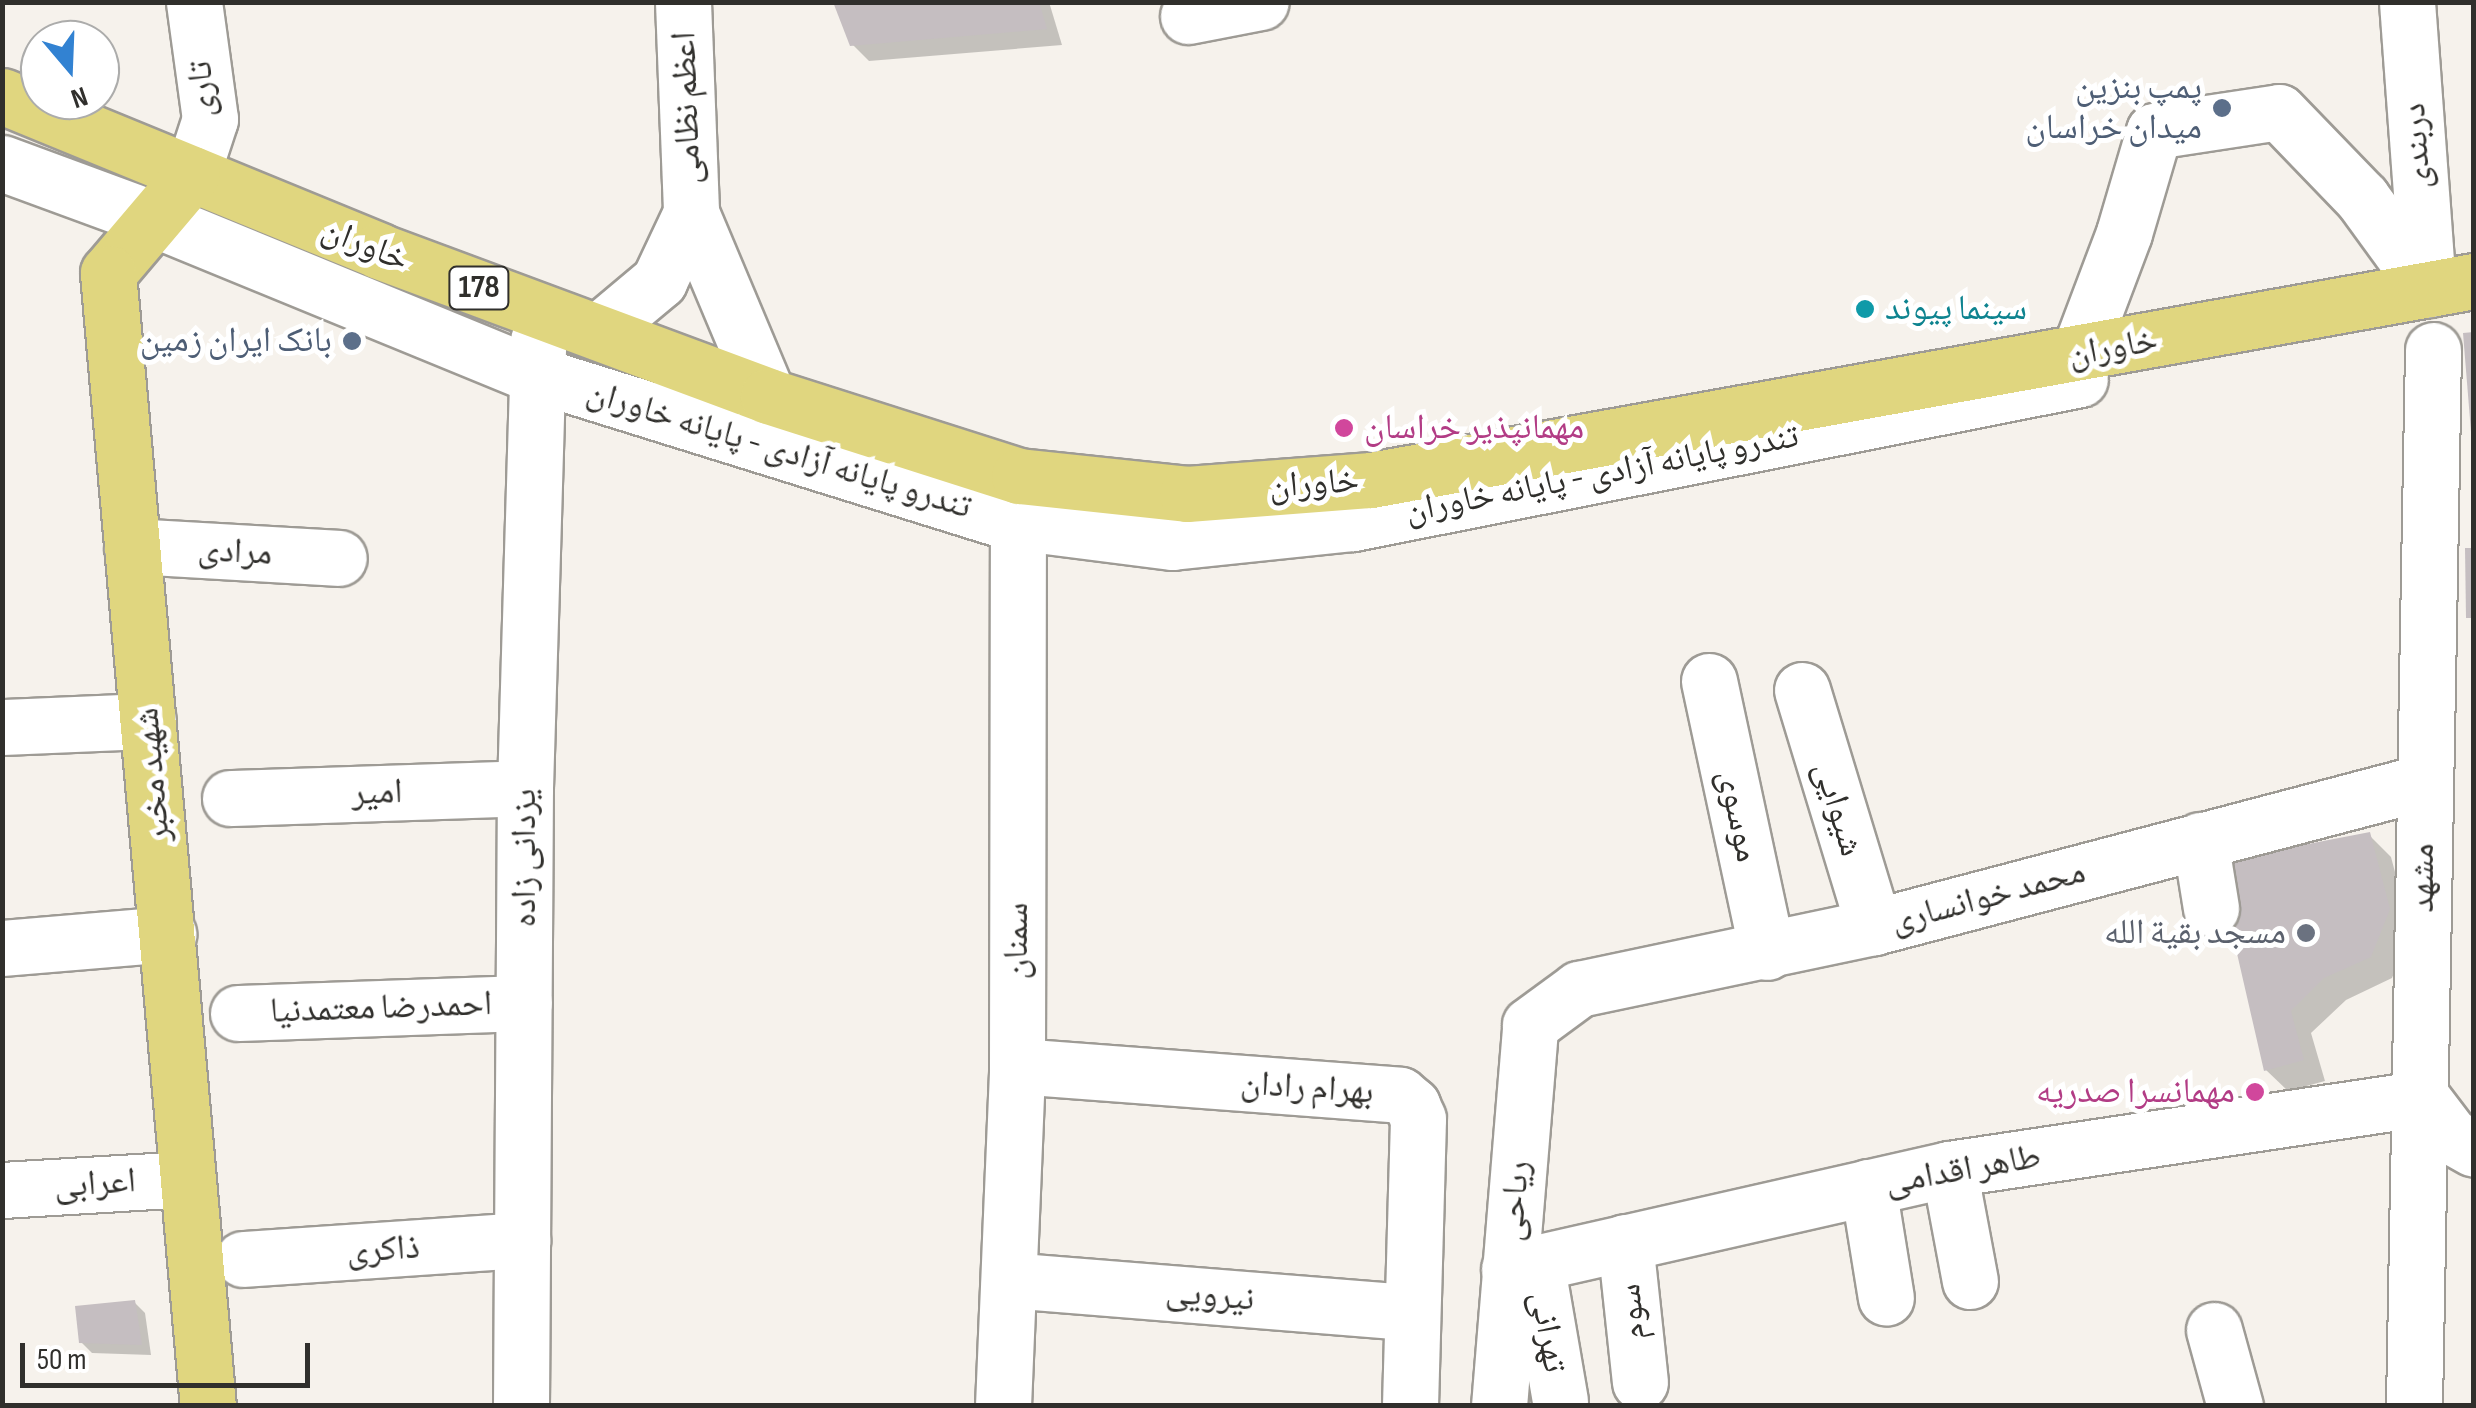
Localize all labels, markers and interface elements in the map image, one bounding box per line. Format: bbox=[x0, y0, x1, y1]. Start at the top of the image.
north arrow bbox=[20, 20, 120, 120]
street label: اعظم نظامی bbox=[663, 31, 711, 185]
street label: تاری bbox=[180, 60, 224, 118]
place label: پمپ بنزین میدان خراسان bbox=[2025, 67, 2202, 149]
text: N bbox=[67, 79, 92, 115]
marker: پمپ بنزین میدان خراسان bbox=[2211, 97, 2233, 119]
street label: دربندی bbox=[2393, 102, 2441, 190]
street label: خاوران bbox=[315, 209, 415, 281]
road number: 178 bbox=[446, 261, 512, 315]
place label: سینما پیوند bbox=[1885, 288, 2027, 330]
marker: سینما پیوند bbox=[1854, 298, 1876, 320]
place label: بانک ایران زمین bbox=[140, 320, 332, 362]
street label: خاوران bbox=[2065, 320, 2161, 376]
marker: بانک ایران زمین bbox=[341, 330, 363, 352]
street label: تندرو پایانه آزادی - پایانه خاوران bbox=[582, 371, 976, 529]
place label: مهمانپذیر خراسان bbox=[1364, 407, 1584, 449]
street label: تندرو پایانه آزادی - پایانه خاوران bbox=[1402, 415, 1802, 533]
marker: مهمانپذیر خراسان bbox=[1333, 417, 1355, 439]
street label: خاوران bbox=[1268, 460, 1360, 508]
street label: مرادی bbox=[197, 529, 273, 575]
street label: شهید مخبر bbox=[126, 706, 180, 844]
street label: شیوایی bbox=[1804, 757, 1872, 861]
street label: موسوی bbox=[1708, 766, 1768, 866]
street label: امیر bbox=[351, 771, 403, 815]
street label: یزدانی زاده bbox=[504, 789, 546, 927]
street label: مشهد bbox=[2402, 843, 2444, 913]
street label: محمد خوانساری bbox=[1886, 851, 2090, 943]
street label: سمنان bbox=[996, 902, 1038, 980]
place label: مسجد بقیة الله bbox=[2104, 912, 2286, 954]
marker: مسجد بقیة الله bbox=[2295, 922, 2317, 944]
street label: احمدرضا معتمدنیا bbox=[269, 983, 493, 1033]
street label: بهرام رادان bbox=[1239, 1062, 1375, 1114]
place label: مهمانسرا صدریه bbox=[2036, 1071, 2235, 1113]
marker: مهمانسرا صدریه bbox=[2244, 1081, 2266, 1103]
street label: طاهر اقدامی bbox=[1882, 1136, 2044, 1204]
street label: ریاحی bbox=[1491, 1159, 1539, 1243]
street label: اعرابی bbox=[53, 1160, 137, 1208]
street label: ذاکری bbox=[345, 1227, 421, 1273]
street label: نیرویی bbox=[1164, 1271, 1256, 1321]
street label: سوم bbox=[1608, 1282, 1656, 1342]
street label: تهرانی bbox=[1520, 1288, 1576, 1376]
scale bar bbox=[25, 1323, 315, 1385]
text: 50 m bbox=[37, 1342, 86, 1378]

